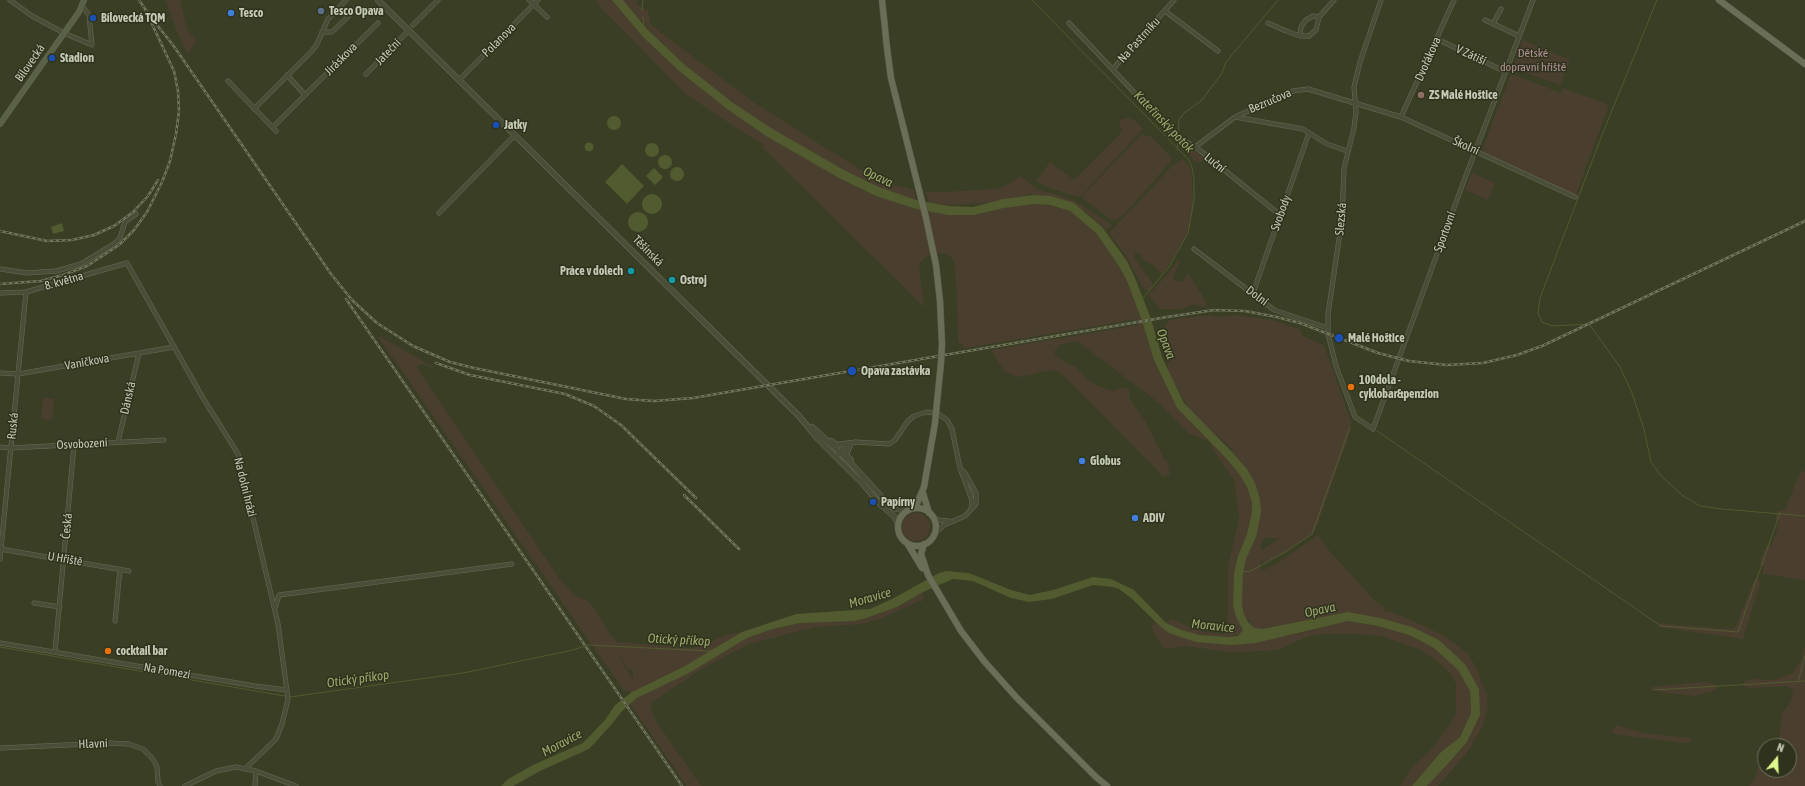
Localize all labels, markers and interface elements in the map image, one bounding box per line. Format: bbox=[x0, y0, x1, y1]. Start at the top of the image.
place label: Tesco Opava bbox=[329, 4, 384, 18]
place label: Tesco bbox=[239, 6, 263, 20]
marker: Tesco Opava bbox=[316, 6, 326, 16]
marker: Tesco bbox=[226, 8, 236, 18]
place label: Bílovecká TQM bbox=[101, 11, 165, 25]
marker: Bílovecká TQM bbox=[88, 13, 98, 23]
street label: Na Pastrníku bbox=[1115, 14, 1163, 66]
street label: Polanova bbox=[479, 20, 519, 60]
street label: Dvořákova bbox=[1412, 35, 1444, 83]
street label: Jateční bbox=[372, 36, 404, 68]
street label: Jiráskova bbox=[322, 40, 360, 78]
street label: Bílovecká bbox=[12, 41, 48, 85]
street label: V Zátiší bbox=[1454, 42, 1488, 68]
park label: Dětské dopravní hřiště bbox=[1500, 46, 1566, 74]
place label: Stadion bbox=[60, 51, 94, 65]
marker: Stadion bbox=[47, 53, 57, 63]
street label: Bezručova bbox=[1246, 86, 1294, 116]
water label: Kateřinský potok bbox=[1131, 88, 1197, 156]
place label: ZS Malé Hoštice bbox=[1429, 88, 1498, 102]
marker: ZS Malé Hoštice bbox=[1416, 90, 1426, 100]
place label: Jatky bbox=[504, 118, 527, 132]
marker: Jatky bbox=[491, 120, 501, 130]
street label: Školní bbox=[1451, 134, 1481, 158]
street label: Luční bbox=[1201, 150, 1229, 176]
water label: Opava bbox=[861, 163, 895, 191]
street label: Svobody bbox=[1268, 193, 1294, 233]
street label: Slezská bbox=[1332, 202, 1350, 236]
street label: Sportovní bbox=[1431, 210, 1459, 254]
street label: Těšínská bbox=[630, 233, 666, 269]
place label: Práce v dolech bbox=[560, 264, 623, 278]
marker: Práce v dolech bbox=[626, 266, 636, 276]
street label: 8. května bbox=[43, 269, 85, 293]
place label: Ostroj bbox=[680, 273, 707, 287]
marker: Ostroj bbox=[667, 275, 677, 285]
street label: Dolní bbox=[1243, 283, 1271, 309]
water label: Opava bbox=[1153, 327, 1179, 361]
place label: Malé Hoštice bbox=[1348, 331, 1405, 345]
marker: Malé Hoštice bbox=[1333, 332, 1345, 344]
street label: Vaníčkova bbox=[64, 351, 110, 373]
place label: Opava zastávka bbox=[861, 364, 930, 378]
marker: Opava zastávka bbox=[846, 365, 858, 377]
place label: 100dola - cyklobar&penzion bbox=[1359, 373, 1439, 401]
street label: Dánská bbox=[117, 380, 139, 416]
marker: 100dola - cyklobar&penzion bbox=[1346, 382, 1356, 392]
street label: Ruská bbox=[4, 412, 22, 440]
street label: Osvobození bbox=[56, 435, 108, 453]
place label: Globus bbox=[1090, 454, 1121, 468]
street label: Na dolni hrázi bbox=[231, 456, 259, 518]
marker: Globus bbox=[1077, 456, 1087, 466]
place label: Papírny bbox=[881, 495, 915, 509]
marker: Papírny bbox=[868, 497, 878, 507]
place label: ADIV bbox=[1143, 511, 1165, 525]
street label: Česká bbox=[59, 512, 75, 540]
marker: ADIV bbox=[1130, 513, 1140, 523]
street label: U Hřiště bbox=[47, 549, 83, 569]
water label: Moravice bbox=[847, 585, 893, 611]
water label: Opava bbox=[1303, 599, 1337, 621]
water label: Moravice bbox=[1191, 616, 1235, 636]
water label: Otický příkop bbox=[647, 631, 711, 649]
place label: cocktail bar bbox=[116, 644, 167, 658]
marker: cocktail bar bbox=[103, 646, 113, 656]
street label: Na Pomezí bbox=[143, 660, 191, 682]
water label: Otický příkop bbox=[326, 667, 390, 691]
water label: Moravice bbox=[539, 726, 585, 760]
street label: Hlavní bbox=[78, 736, 108, 752]
north arrow bbox=[1757, 738, 1797, 778]
text: N bbox=[1776, 741, 1786, 754]

